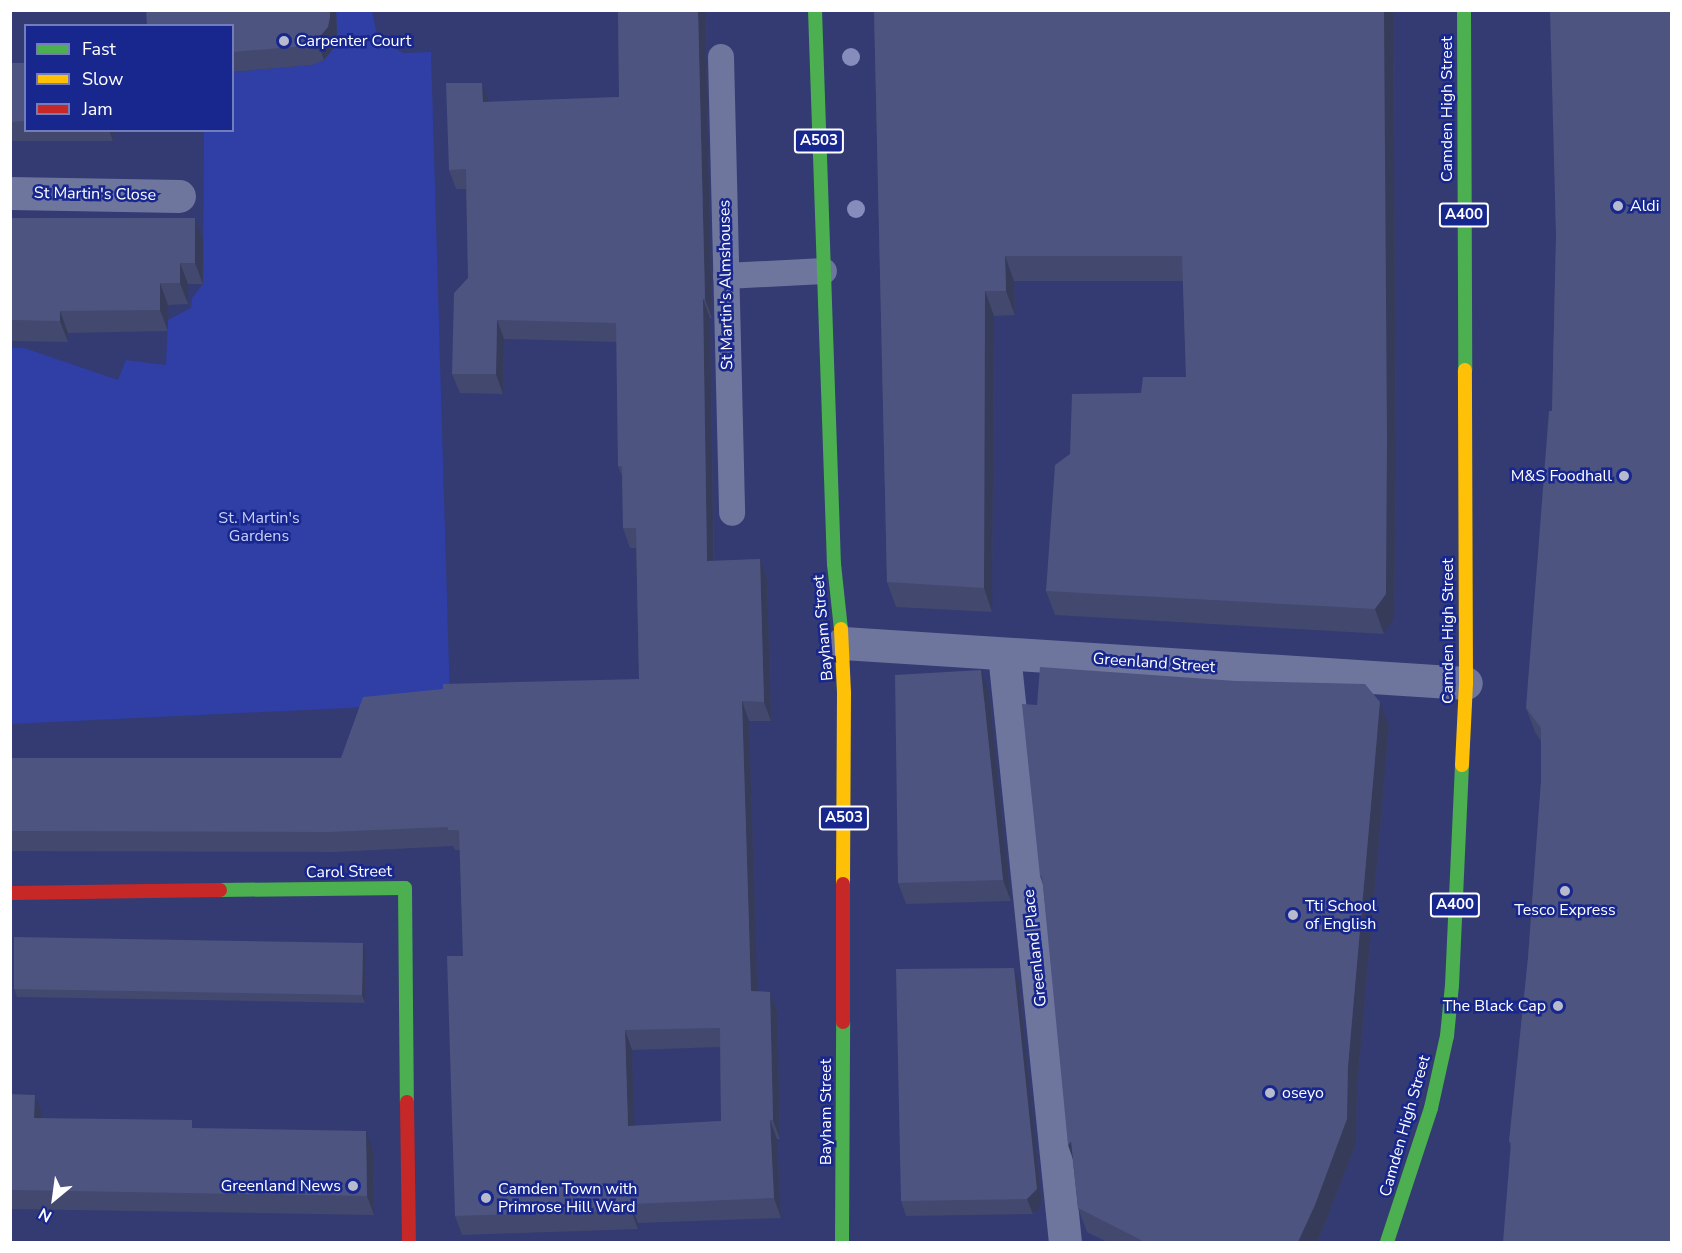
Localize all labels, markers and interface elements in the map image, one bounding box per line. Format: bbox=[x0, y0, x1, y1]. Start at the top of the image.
legend bbox=[24, 24, 234, 132]
place label: Carpenter Court bbox=[296, 31, 411, 51]
marker: Carpenter Court bbox=[277, 34, 291, 48]
street label: Camden High Street bbox=[1437, 36, 1457, 182]
text: Fast bbox=[82, 37, 116, 61]
text: Slow bbox=[82, 67, 123, 91]
text: Jam bbox=[82, 97, 113, 121]
road number: A503 bbox=[794, 129, 844, 153]
street label: St Martin's Close bbox=[34, 183, 156, 205]
place label: Aldi bbox=[1630, 196, 1659, 216]
marker: Aldi bbox=[1611, 199, 1625, 213]
street label: St Martin's Almshouses bbox=[715, 200, 737, 370]
road number: A400 bbox=[1438, 203, 1490, 227]
place label: M&S Foodhall bbox=[1511, 466, 1612, 486]
marker: M&S Foodhall bbox=[1617, 469, 1631, 483]
park label: St. Martin's Gardens bbox=[218, 508, 300, 546]
street label: Camden High Street bbox=[1438, 558, 1458, 704]
street label: Bayham Street bbox=[809, 574, 837, 682]
street label: Greenland Street bbox=[1092, 649, 1216, 677]
road number: A503 bbox=[818, 806, 870, 830]
street label: Carol Street bbox=[306, 862, 392, 882]
marker: Tesco Express bbox=[1558, 884, 1572, 898]
street label: Greenland Place bbox=[1019, 888, 1051, 1008]
road number: A400 bbox=[1430, 893, 1480, 917]
place label: Tti School of English bbox=[1305, 896, 1376, 934]
place label: Tesco Express bbox=[1514, 900, 1616, 920]
marker: Tti School of English bbox=[1286, 908, 1300, 922]
place label: The Black Cap bbox=[1443, 996, 1546, 1016]
marker: The Black Cap bbox=[1551, 999, 1565, 1013]
street label: Camden High Street bbox=[1376, 1053, 1434, 1199]
street label: Bayham Street bbox=[816, 1059, 836, 1165]
place label: oseyo bbox=[1282, 1083, 1324, 1103]
marker: oseyo bbox=[1263, 1086, 1277, 1100]
north arrow bbox=[24, 1169, 84, 1229]
place label: Greenland News bbox=[221, 1176, 341, 1196]
marker: Greenland News bbox=[346, 1179, 360, 1193]
place label: Camden Town with Primrose Hill Ward bbox=[498, 1179, 637, 1217]
marker: Camden Town with Primrose Hill Ward bbox=[479, 1191, 493, 1205]
text: N bbox=[35, 1202, 56, 1227]

